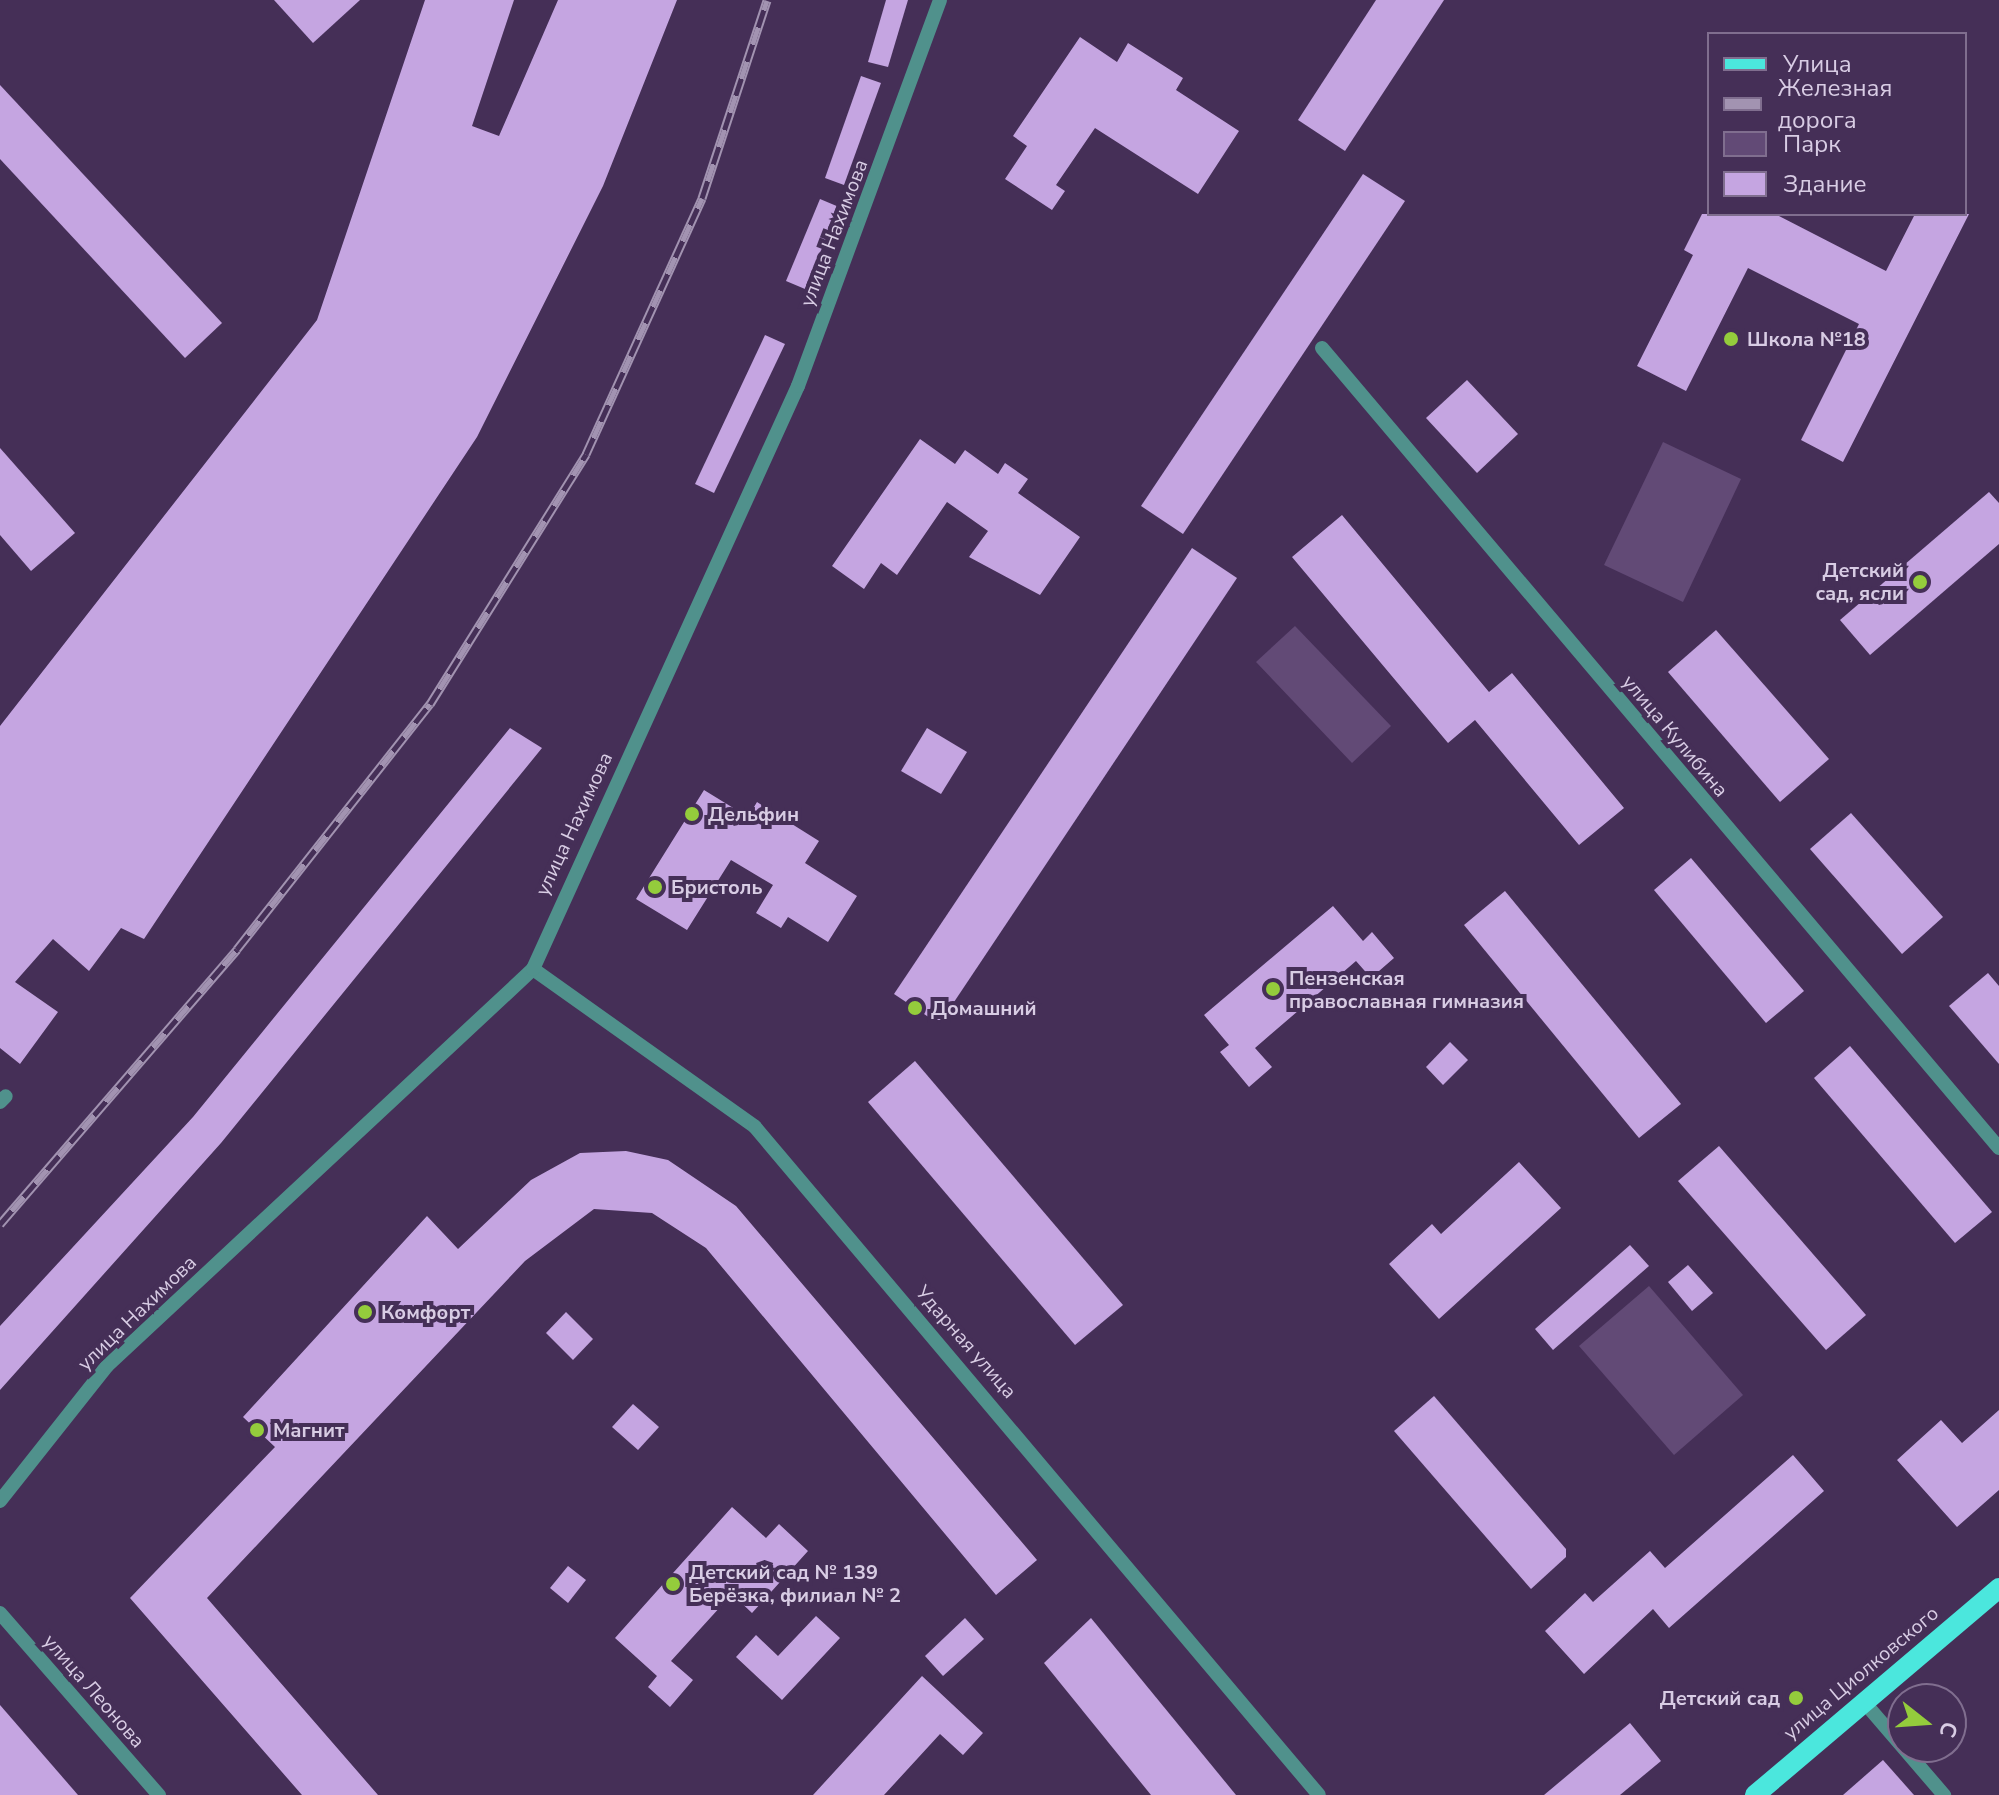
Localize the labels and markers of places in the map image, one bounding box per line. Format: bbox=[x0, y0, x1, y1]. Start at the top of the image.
place label: Школа №18 bbox=[1747, 327, 1866, 351]
marker: Школа №18 bbox=[1722, 330, 1740, 348]
place label: Детский сад, ясли bbox=[1815, 558, 1904, 605]
marker: Детский сад, ясли bbox=[1911, 573, 1929, 591]
place label: Дельфин bbox=[708, 802, 799, 826]
marker: Дельфин bbox=[683, 805, 701, 823]
place label: Бристоль bbox=[671, 875, 762, 899]
marker: Бристоль bbox=[646, 878, 664, 896]
place label: Пензенская православная гимназия bbox=[1289, 966, 1524, 1013]
marker: Пензенская православная гимназия bbox=[1264, 980, 1282, 998]
place label: Домашний bbox=[931, 996, 1037, 1020]
marker: Домашний bbox=[906, 999, 924, 1017]
place label: Комфорт bbox=[381, 1300, 470, 1324]
marker: Комфорт bbox=[356, 1303, 374, 1321]
place label: Магнит bbox=[273, 1418, 344, 1442]
marker: Магнит bbox=[248, 1421, 266, 1439]
place label: Детский сад № 139 Берёзка, филиал № 2 bbox=[689, 1560, 901, 1607]
marker: Детский сад № 139 Берёзка, филиал № 2 bbox=[664, 1575, 682, 1593]
place label: Детский сад bbox=[1660, 1686, 1780, 1710]
marker: Детский сад bbox=[1787, 1689, 1805, 1707]

